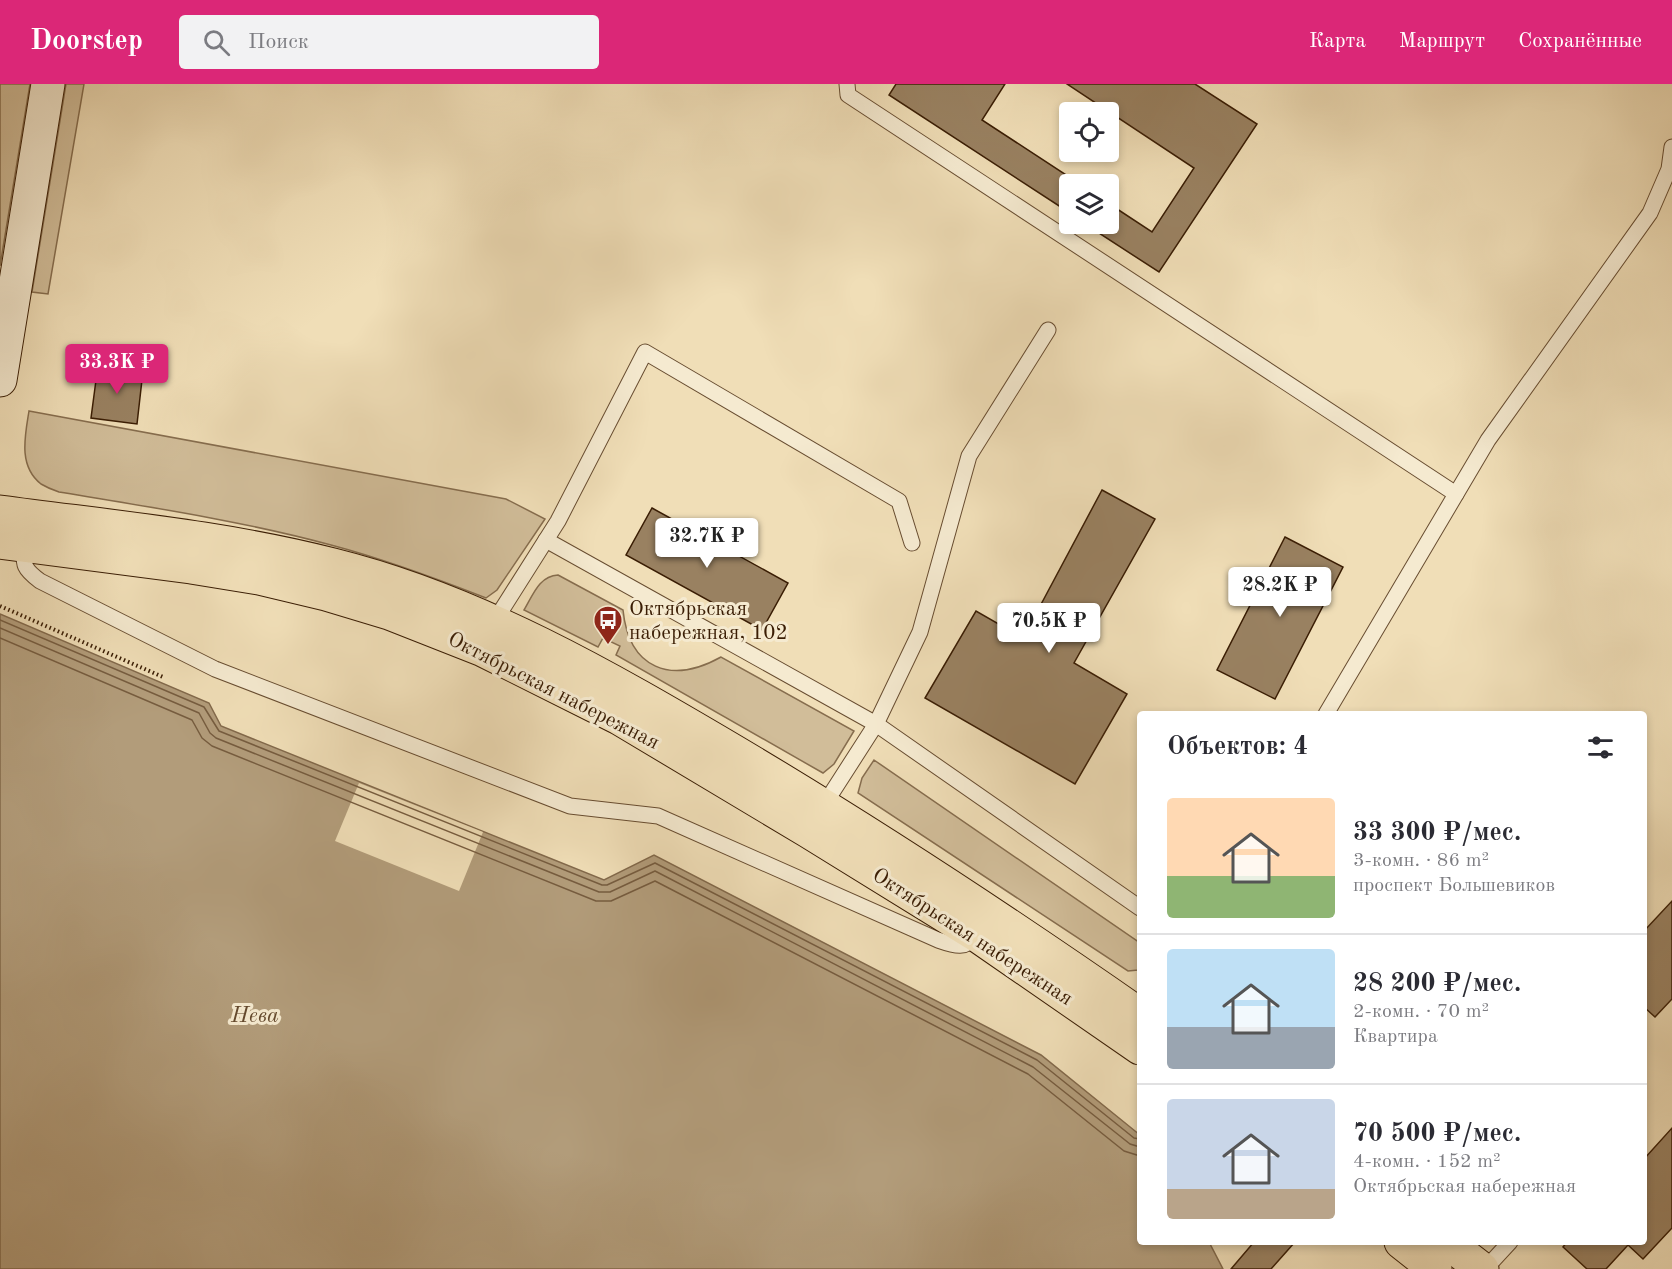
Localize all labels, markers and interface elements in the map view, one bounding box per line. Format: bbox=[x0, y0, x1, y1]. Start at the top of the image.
search box bbox=[179, 15, 599, 69]
icon: search bbox=[200, 26, 233, 59]
text: Doorstep bbox=[30, 28, 143, 56]
text: Поиск bbox=[248, 31, 309, 53]
text: Карта bbox=[1309, 31, 1366, 52]
text: Маршрут bbox=[1399, 31, 1485, 52]
text: Сохранённые bbox=[1518, 31, 1642, 52]
map controls bbox=[1059, 102, 1119, 234]
button: locate bbox=[1059, 102, 1119, 162]
button: layers bbox=[1059, 174, 1119, 234]
pin: 33.3K ₽ bbox=[62, 344, 172, 395]
text: 33.3K ₽ bbox=[79, 353, 155, 373]
pin: 32.7K ₽ bbox=[652, 518, 762, 569]
text: 32.7K ₽ bbox=[669, 527, 745, 547]
pin: 28.2K ₽ bbox=[1225, 567, 1335, 618]
text: 28.2K ₽ bbox=[1242, 576, 1318, 596]
place label: Октябрьская набережная, 102 bbox=[629, 599, 788, 644]
pin: 70.5K ₽ bbox=[994, 603, 1104, 654]
bus stop icon: Октябрьская набережная, 102 bbox=[592, 604, 624, 646]
text: 70.5K ₽ bbox=[1011, 612, 1087, 632]
street label: Октябрьская набережная bbox=[444, 629, 663, 754]
icon: filters bbox=[1584, 731, 1617, 764]
text: Объектов: 4 bbox=[1167, 734, 1308, 760]
text: 33 300 ₽/мес. bbox=[1353, 820, 1521, 846]
icon: home bbox=[1215, 822, 1287, 894]
text: 3-комн. · 86 m² bbox=[1353, 851, 1489, 871]
street label: Октябрьская набережная bbox=[868, 865, 1076, 1010]
text: проспект Большевиков bbox=[1353, 876, 1555, 896]
text: 28 200 ₽/мес. bbox=[1353, 971, 1521, 997]
icon: home bbox=[1215, 973, 1287, 1045]
text: 2-комн. · 70 m² bbox=[1353, 1002, 1489, 1022]
water label: Нева bbox=[230, 1005, 279, 1027]
text: Квартира bbox=[1353, 1027, 1438, 1047]
text: 70 500 ₽/мес. bbox=[1353, 1121, 1521, 1147]
icon: home bbox=[1215, 1123, 1287, 1195]
text: 4-комн. · 152 m² bbox=[1353, 1152, 1501, 1172]
text: Октябрьская набережная bbox=[1353, 1177, 1576, 1197]

